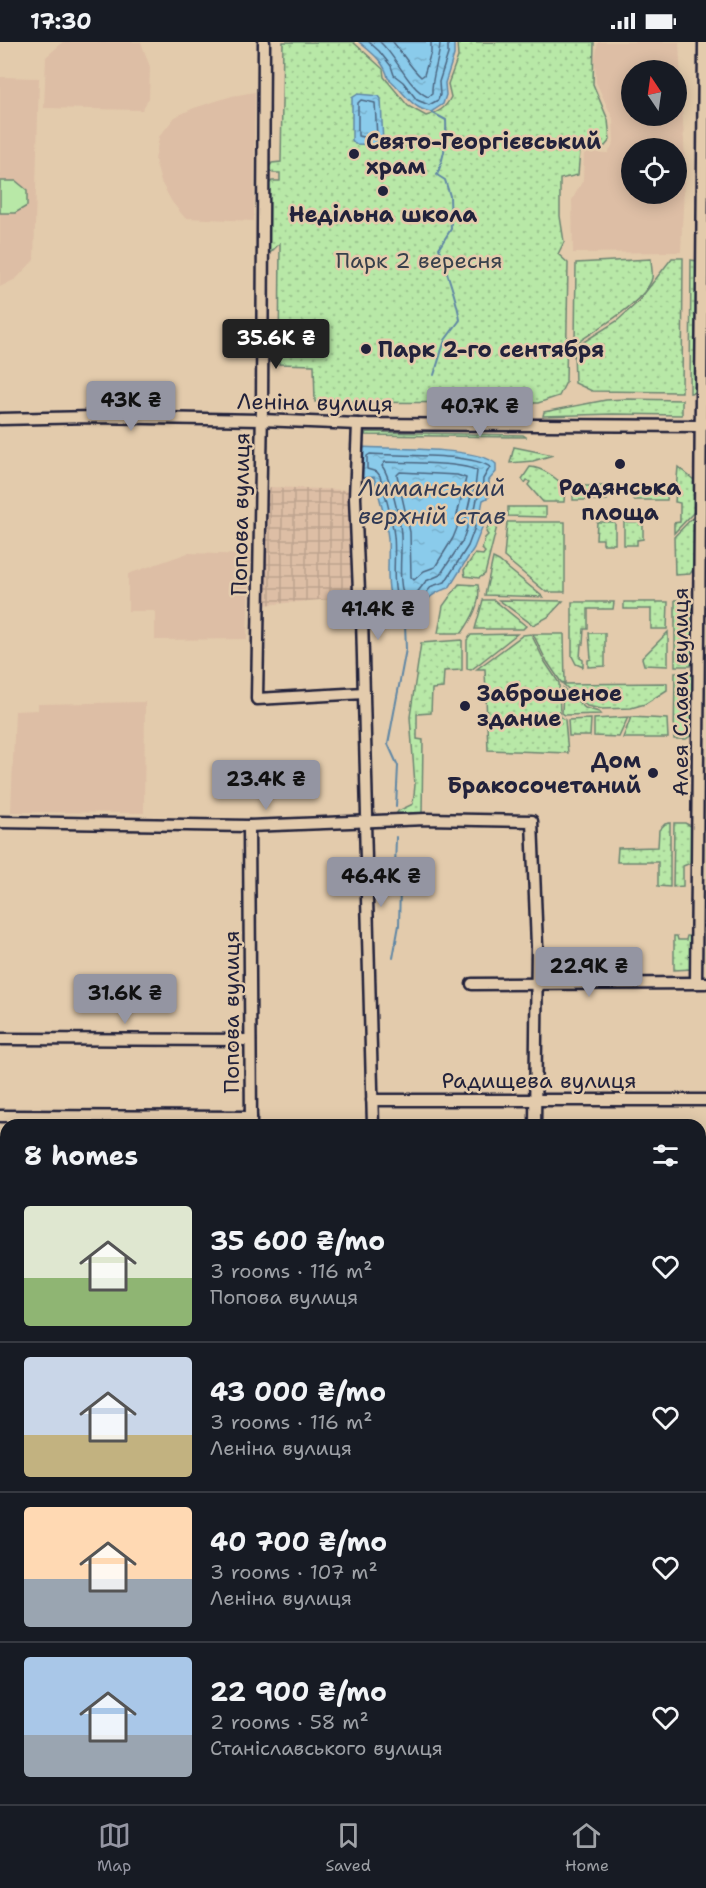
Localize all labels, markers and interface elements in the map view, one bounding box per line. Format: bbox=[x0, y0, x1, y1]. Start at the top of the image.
text: 17:30 bbox=[30, 7, 92, 36]
north arrow bbox=[621, 60, 687, 126]
map controls bbox=[621, 60, 687, 204]
place label: Свято-Георгієвський храм bbox=[366, 127, 601, 181]
button: locate bbox=[621, 138, 687, 204]
marker: Свято-Георгієвський храм bbox=[347, 147, 361, 161]
marker: Недільна школа bbox=[376, 184, 390, 198]
place label: Недільна школа bbox=[289, 200, 477, 229]
park label: Парк 2 вересня bbox=[336, 246, 502, 275]
pin: 35.6K ₴ bbox=[221, 319, 331, 370]
text: 35.6K ₴ bbox=[236, 325, 316, 351]
place label: Парк 2-го сентября bbox=[378, 335, 604, 364]
marker: Парк 2-го сентября bbox=[359, 342, 373, 356]
pin: 43K ₴ bbox=[89, 381, 173, 432]
text: 43K ₴ bbox=[100, 387, 162, 413]
street label: Леніна вулиця bbox=[237, 387, 393, 418]
pin: 40.7K ₴ bbox=[425, 387, 535, 438]
text: 40.7K ₴ bbox=[441, 393, 519, 419]
street label: Попова вулиця bbox=[225, 432, 256, 596]
marker: Радянська площа bbox=[613, 457, 627, 471]
water label: Лиманський верхній став bbox=[357, 472, 506, 532]
place label: Радянська площа bbox=[559, 473, 681, 527]
street label: Алея Слави вулиця bbox=[666, 587, 695, 797]
pin: 41.4K ₴ bbox=[323, 590, 433, 641]
text: 41.4K ₴ bbox=[341, 596, 415, 622]
place label: Заброшеное здание bbox=[477, 679, 622, 733]
marker: Заброшеное здание bbox=[458, 699, 472, 713]
place label: Дом Бракосочетаний bbox=[447, 746, 641, 800]
pin: 23.4K ₴ bbox=[211, 760, 321, 811]
text: 23.4K ₴ bbox=[226, 766, 306, 792]
marker: Дом Бракосочетаний bbox=[646, 766, 660, 780]
pin: 46.4K ₴ bbox=[326, 857, 436, 908]
text: 46.4K ₴ bbox=[341, 863, 421, 889]
street label: Попова вулиця bbox=[217, 931, 246, 1094]
pin: 22.9K ₴ bbox=[534, 947, 644, 998]
text: 22.9K ₴ bbox=[550, 953, 628, 979]
pin: 31.6K ₴ bbox=[70, 974, 180, 1025]
text: 31.6K ₴ bbox=[88, 980, 162, 1006]
street label: Радищева вулиця bbox=[441, 1066, 637, 1095]
text: 8 homes bbox=[24, 1138, 138, 1173]
icon: filters bbox=[649, 1139, 682, 1172]
text: 35 600 ₴/mo bbox=[210, 1223, 385, 1258]
icon: home bbox=[72, 1230, 144, 1302]
icon: heart bbox=[649, 1250, 682, 1283]
text: 3 rooms · 116 m² bbox=[210, 1258, 372, 1284]
text: Попова вулиця bbox=[210, 1284, 358, 1310]
text: 43 000 ₴/mo bbox=[210, 1374, 386, 1409]
icon: home bbox=[72, 1381, 144, 1453]
icon: heart bbox=[649, 1401, 682, 1434]
text: 3 rooms · 116 m² bbox=[210, 1409, 372, 1435]
text: Леніна вулиця bbox=[210, 1435, 352, 1461]
text: 40 700 ₴/mo bbox=[210, 1524, 387, 1559]
icon: home bbox=[72, 1531, 144, 1603]
icon: heart bbox=[649, 1551, 682, 1584]
text: 3 rooms · 107 m² bbox=[210, 1559, 378, 1585]
text: Леніна вулиця bbox=[210, 1585, 352, 1611]
text: 22 900 ₴/mo bbox=[210, 1674, 387, 1709]
icon: home bbox=[72, 1681, 144, 1753]
icon: heart bbox=[649, 1701, 682, 1734]
text: 2 rooms · 58 m² bbox=[210, 1709, 369, 1735]
text: Станіславського вулиця bbox=[210, 1735, 443, 1761]
tab: Map bbox=[97, 1819, 131, 1876]
tab: Saved bbox=[325, 1819, 371, 1876]
tab: Home bbox=[565, 1819, 609, 1876]

